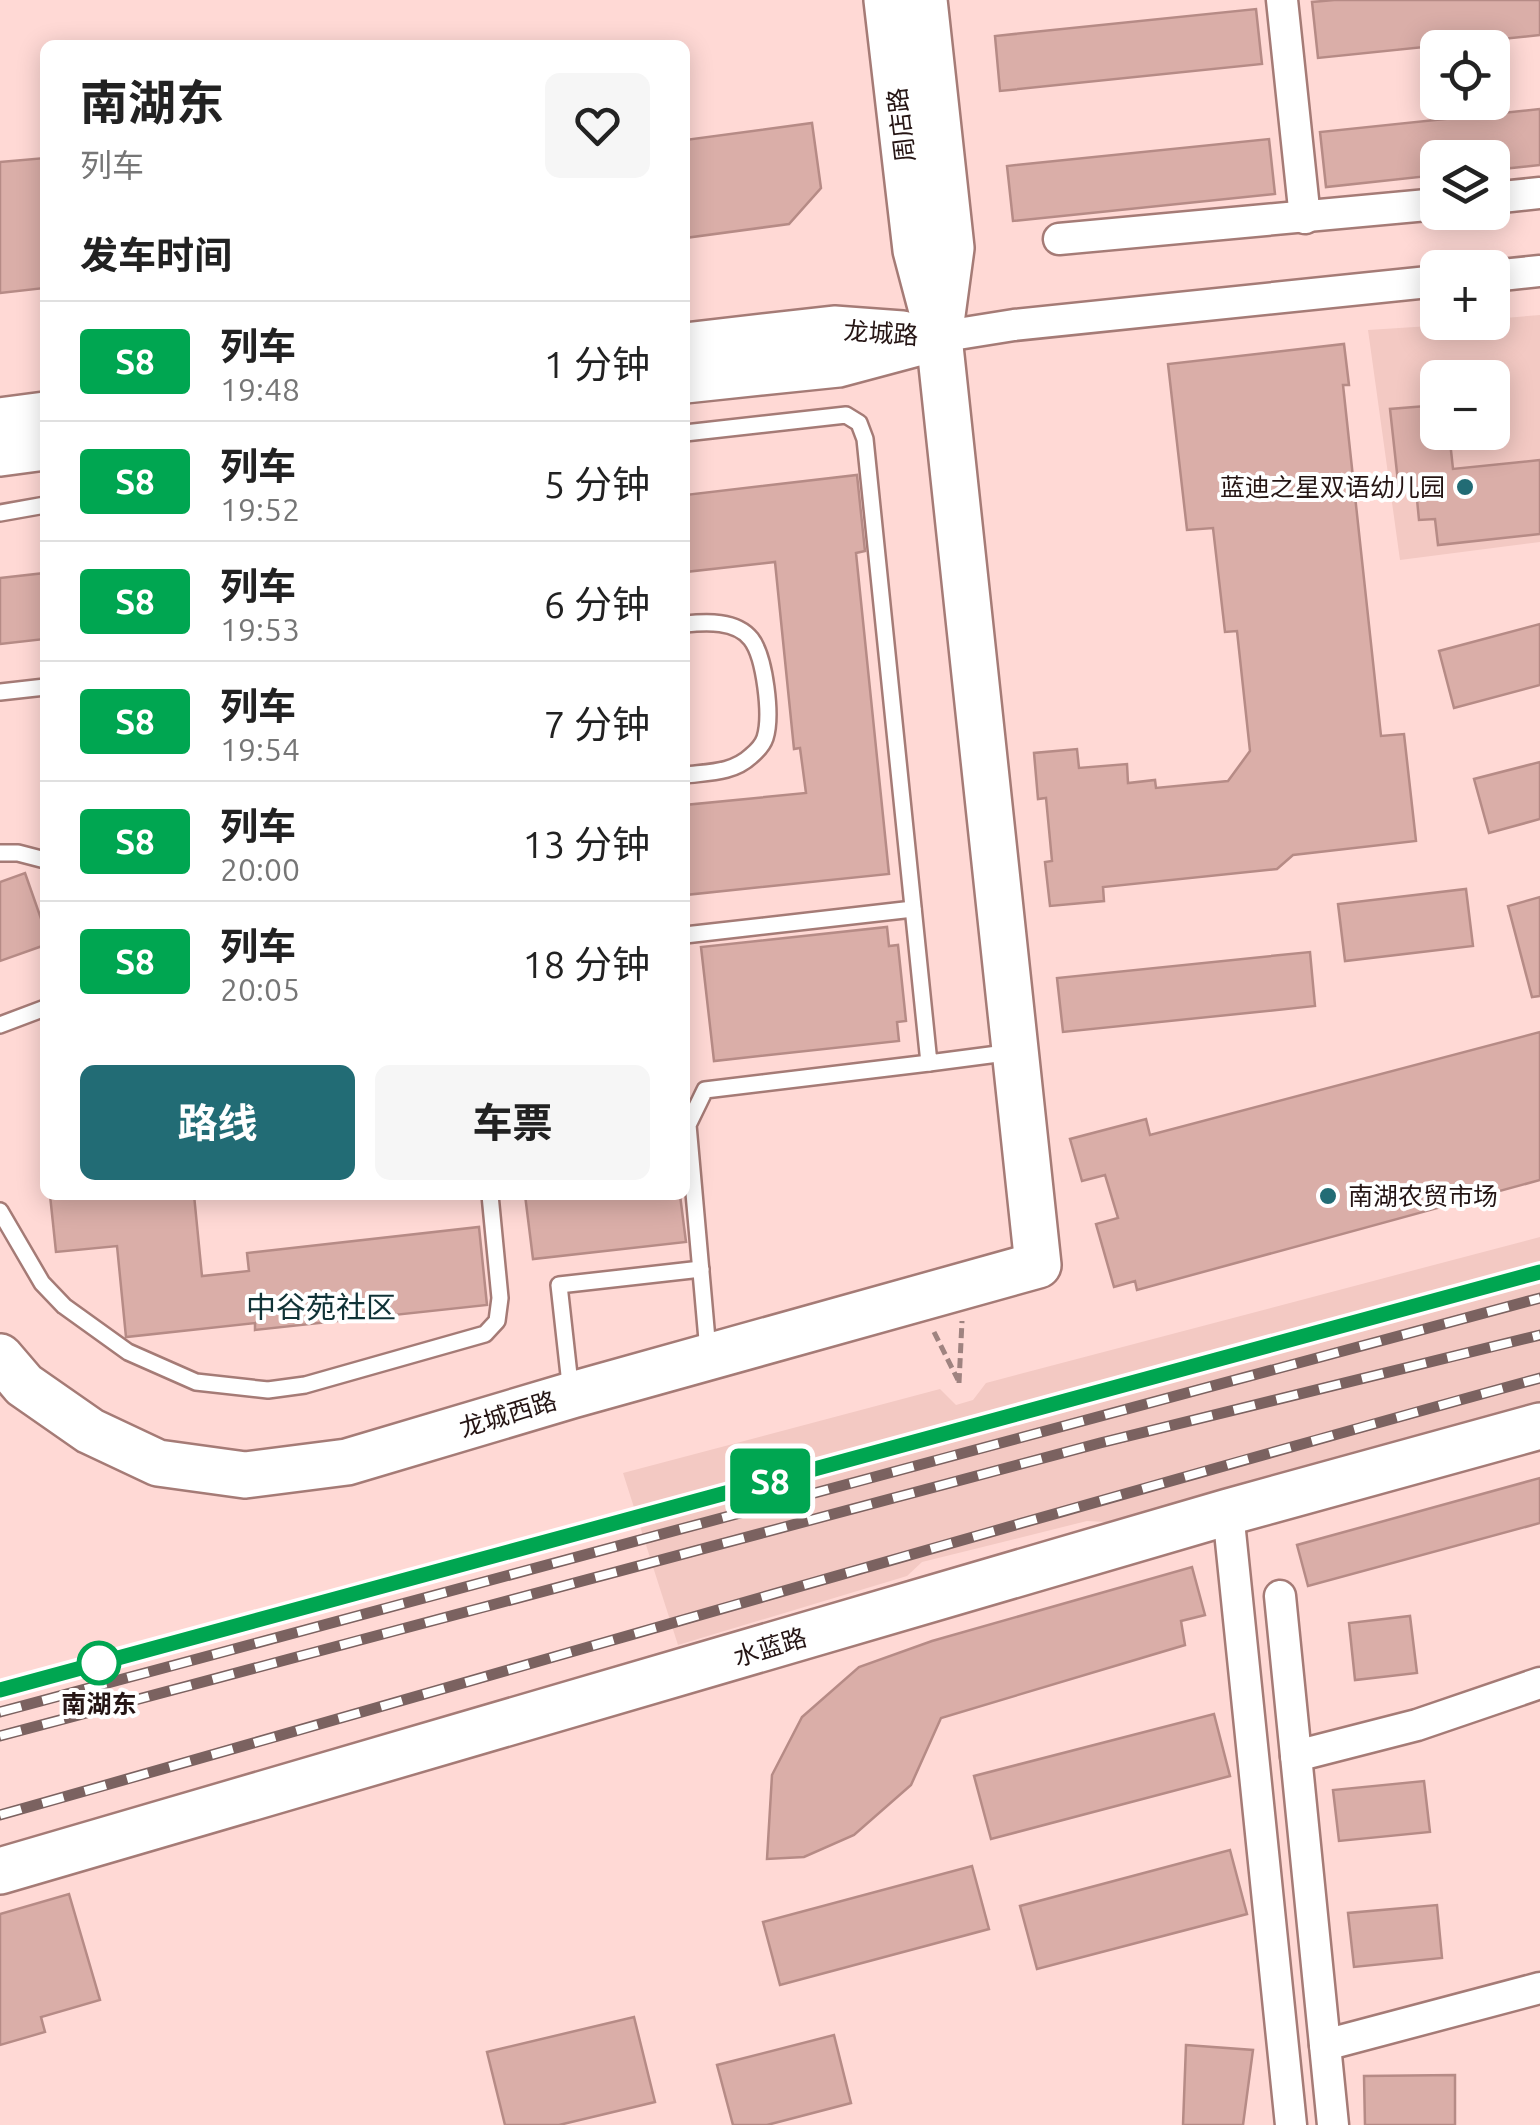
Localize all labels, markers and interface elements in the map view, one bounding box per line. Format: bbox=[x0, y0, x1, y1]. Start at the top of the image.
map controls bbox=[1420, 30, 1510, 450]
button: locate bbox=[1420, 30, 1510, 120]
button: heart bbox=[545, 73, 650, 178]
text: 南湖东 bbox=[80, 75, 224, 129]
street label: 周店路 bbox=[883, 86, 919, 164]
button: layers bbox=[1420, 140, 1510, 230]
text: 列车 bbox=[80, 147, 144, 183]
text: 发车时间 bbox=[80, 234, 232, 276]
button: + bbox=[1420, 250, 1510, 340]
street label: 龙城路 bbox=[843, 316, 919, 350]
text: 列车 bbox=[220, 325, 296, 367]
text: S8 bbox=[115, 341, 155, 381]
text: 1 分钟 bbox=[544, 343, 650, 385]
button: − bbox=[1420, 360, 1510, 450]
text: 19:48 bbox=[220, 371, 300, 407]
text: 列车 bbox=[220, 445, 296, 487]
text: S8 bbox=[115, 461, 155, 501]
text: 5 分钟 bbox=[544, 463, 650, 505]
place label: 蓝迪之星双语幼儿园 bbox=[1220, 473, 1445, 501]
marker: 蓝迪之星双语幼儿园 bbox=[1454, 476, 1476, 498]
text: 19:52 bbox=[220, 491, 300, 527]
text: 列车 bbox=[220, 565, 296, 607]
text: S8 bbox=[115, 581, 155, 621]
text: 6 分钟 bbox=[544, 583, 650, 625]
text: 19:53 bbox=[220, 611, 300, 647]
text: 列车 bbox=[220, 685, 296, 727]
text: S8 bbox=[115, 701, 155, 741]
text: 7 分钟 bbox=[544, 703, 650, 745]
text: 19:54 bbox=[220, 731, 300, 767]
text: 列车 bbox=[220, 805, 296, 847]
text: S8 bbox=[115, 821, 155, 861]
text: 13 分钟 bbox=[522, 823, 650, 865]
text: 20:00 bbox=[220, 851, 300, 887]
text: 列车 bbox=[220, 925, 296, 967]
text: S8 bbox=[115, 941, 155, 981]
text: 18 分钟 bbox=[522, 943, 650, 985]
text: 20:05 bbox=[220, 971, 300, 1007]
button: 路线 bbox=[80, 1065, 355, 1180]
button: 车票 bbox=[375, 1065, 650, 1180]
place label: 南湖农贸市场 bbox=[1348, 1182, 1498, 1210]
marker: 南湖农贸市场 bbox=[1317, 1185, 1339, 1207]
district label: 中谷苑社区 bbox=[246, 1290, 396, 1324]
street label: 龙城西路 bbox=[456, 1386, 560, 1442]
line badge: S8 bbox=[725, 1448, 815, 1514]
text: S8 bbox=[750, 1461, 790, 1501]
street label: 水蓝路 bbox=[730, 1623, 810, 1671]
marker: 南湖东 bbox=[78, 1642, 120, 1684]
place label: 南湖东 bbox=[61, 1690, 137, 1718]

